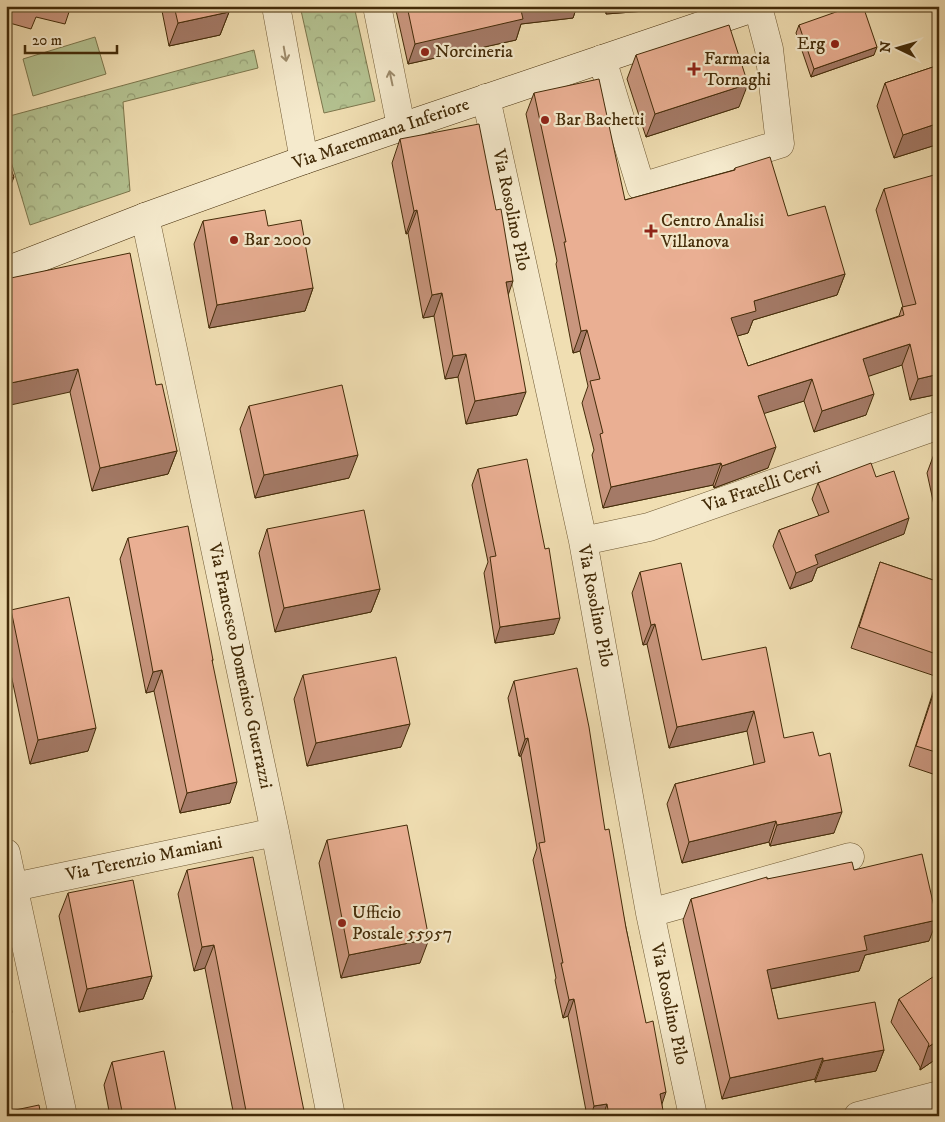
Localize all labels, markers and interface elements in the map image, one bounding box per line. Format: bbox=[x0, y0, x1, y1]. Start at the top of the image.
scale bar bbox=[25, 22, 118, 54]
north arrow bbox=[872, 22, 922, 72]
text: 20 m bbox=[32, 31, 62, 50]
place label: Erg bbox=[797, 33, 825, 55]
marker: Erg bbox=[829, 38, 841, 50]
text: N bbox=[877, 40, 896, 53]
place label: Norcineria bbox=[435, 41, 513, 63]
one-way arrow bbox=[281, 46, 290, 62]
marker: Norcineria bbox=[419, 46, 431, 58]
place label: Farmacia Tornaghi bbox=[704, 48, 771, 91]
marker: Farmacia Tornaghi bbox=[688, 63, 700, 75]
one-way arrow bbox=[386, 70, 396, 86]
street label: Via Maremmana Inferiore bbox=[289, 93, 472, 175]
place label: Bar Bachetti bbox=[555, 109, 644, 131]
marker: Bar Bachetti bbox=[539, 114, 551, 126]
street label: Via Rosolino Pilo bbox=[487, 146, 535, 273]
place label: Centro Analisi Villanova bbox=[660, 210, 764, 253]
marker: Centro Analisi Villanova bbox=[645, 225, 657, 237]
place label: Bar 2000 bbox=[244, 229, 312, 251]
marker: Bar 2000 bbox=[228, 234, 240, 246]
street label: Via Fratelli Cervi bbox=[699, 457, 824, 518]
street label: Via Francesco Domenico Guerrazzi bbox=[203, 540, 277, 791]
street label: Via Rosolino Pilo bbox=[572, 542, 618, 669]
street label: Via Terenzio Mamiani bbox=[63, 832, 224, 887]
place label: Ufficio Postale 55957 bbox=[352, 902, 452, 945]
marker: Ufficio Postale 55957 bbox=[336, 917, 348, 929]
street label: Via Rosolino Pilo bbox=[645, 940, 693, 1067]

